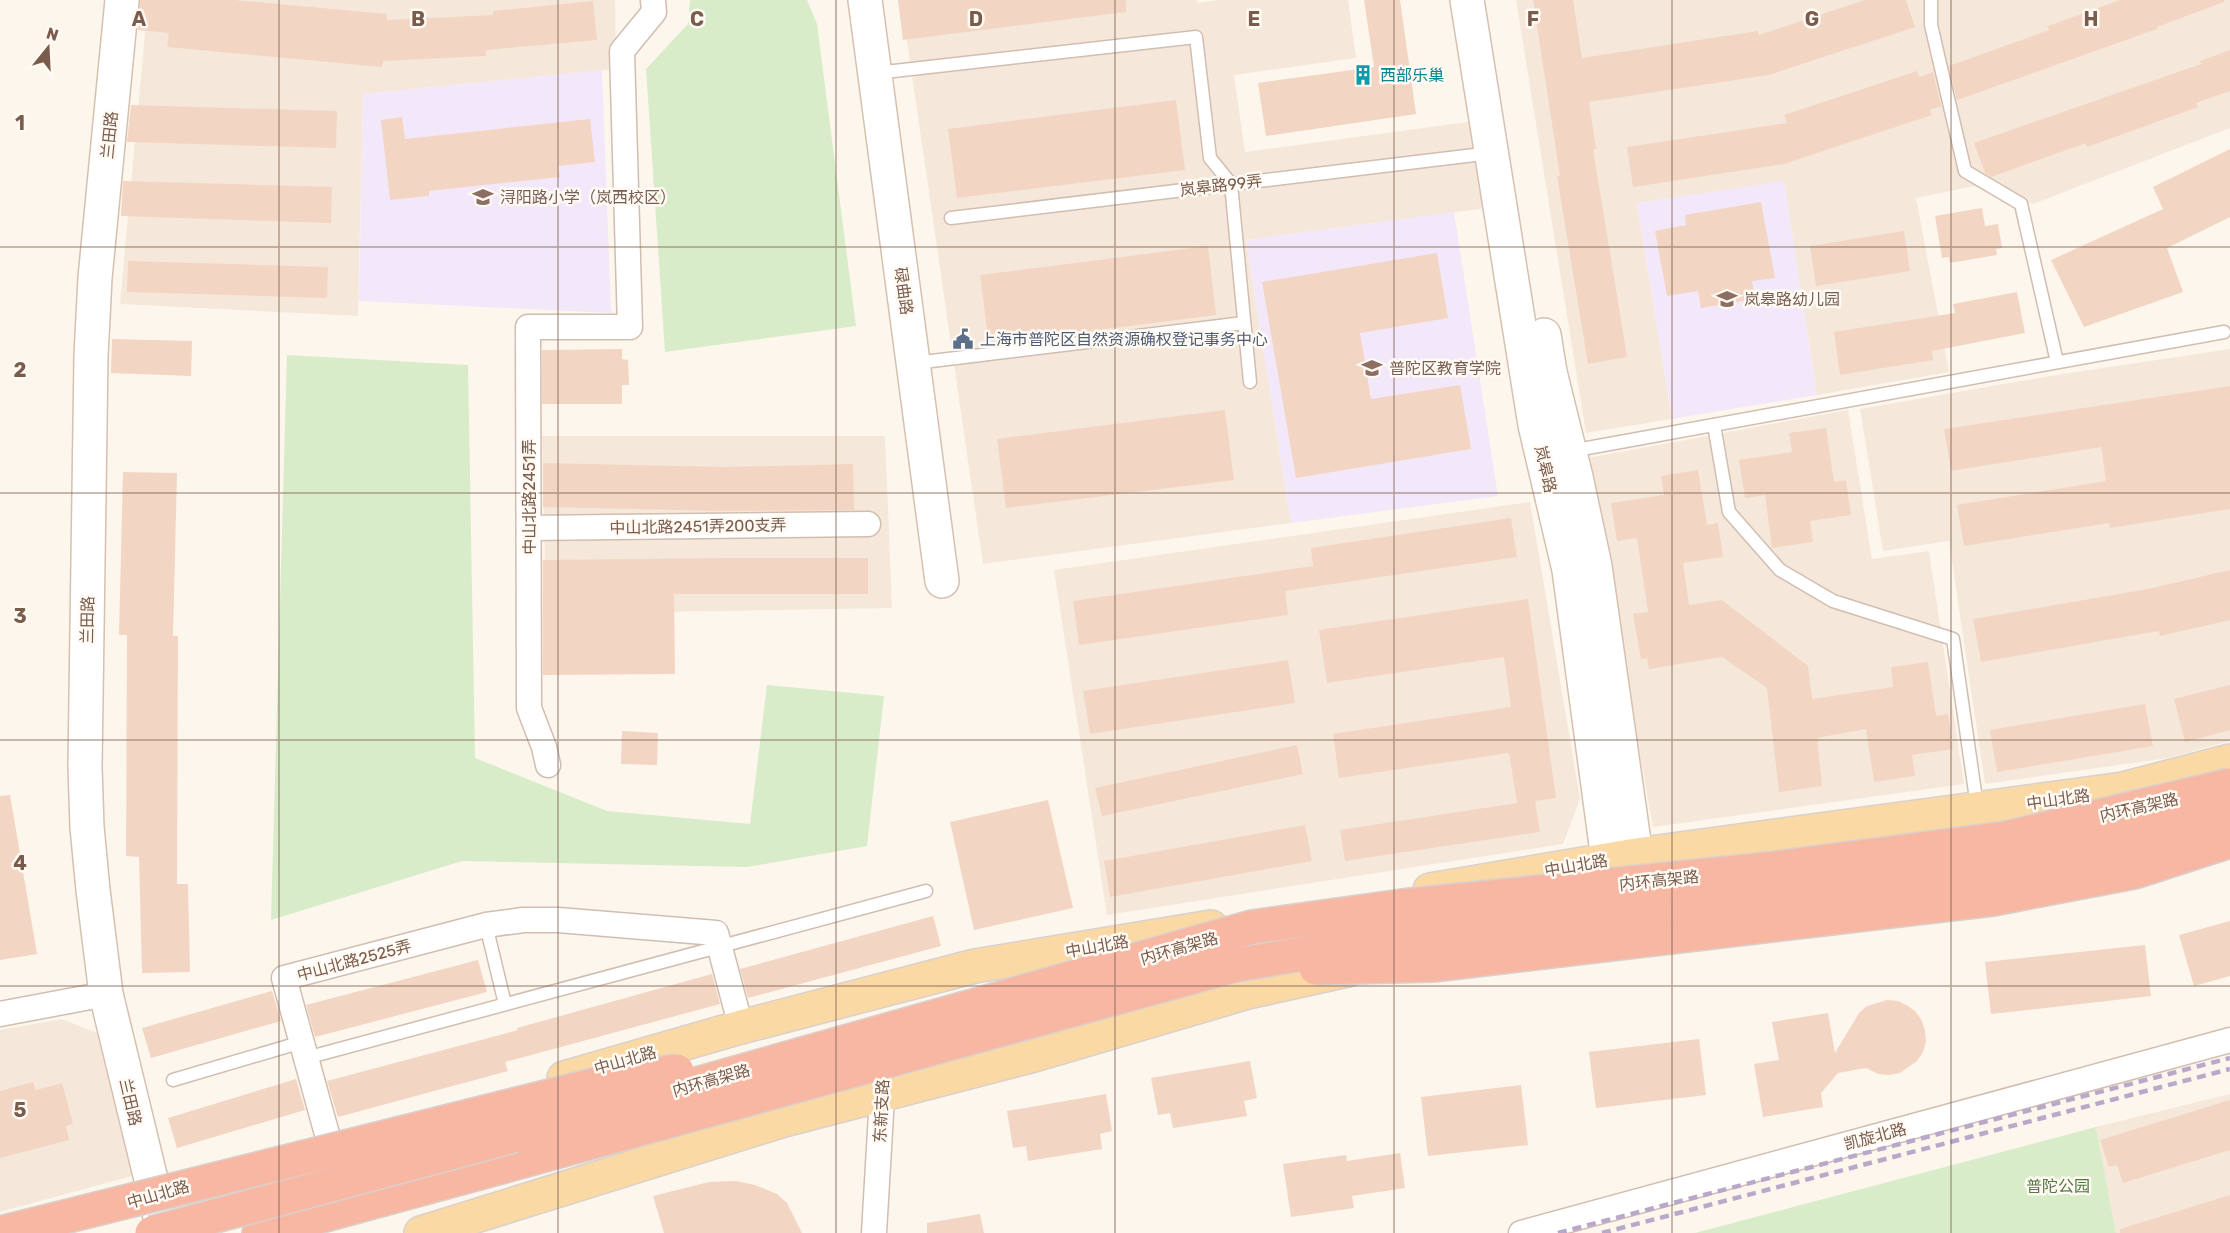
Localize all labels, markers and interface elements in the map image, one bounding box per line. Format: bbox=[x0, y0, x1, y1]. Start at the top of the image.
text: A bbox=[132, 7, 147, 31]
text: B bbox=[411, 7, 425, 31]
text: C bbox=[690, 7, 704, 31]
text: D bbox=[969, 7, 983, 31]
text: E bbox=[1248, 7, 1260, 31]
text: F bbox=[1527, 7, 1539, 31]
text: G bbox=[1805, 7, 1819, 31]
text: H bbox=[2084, 7, 2098, 31]
north arrow bbox=[18, 18, 78, 78]
text: N bbox=[44, 23, 61, 45]
building icon: 西部乐巢 bbox=[1351, 63, 1375, 87]
place label: 西部乐巢 bbox=[1380, 66, 1444, 85]
street label: 兰田路 bbox=[98, 110, 121, 160]
text: 1 bbox=[15, 111, 25, 135]
street label: 岚皋路99弄 bbox=[1179, 171, 1263, 200]
school or university icon: 浔阳路小学（岚西校区） bbox=[471, 185, 495, 209]
place label: 浔阳路小学（岚西校区） bbox=[500, 188, 676, 207]
street label: 碌曲路 bbox=[891, 266, 916, 316]
school or university icon: 岚皋路幼儿园 bbox=[1715, 287, 1739, 311]
place label: 岚皋路幼儿园 bbox=[1744, 290, 1840, 309]
public building icon: 上海市普陀区自然资源确权登记事务中心 bbox=[951, 327, 975, 351]
place label: 上海市普陀区自然资源确权登记事务中心 bbox=[980, 330, 1268, 349]
school or university icon: 普陀区教育学院 bbox=[1360, 356, 1384, 380]
text: 2 bbox=[14, 358, 27, 382]
place label: 普陀区教育学院 bbox=[1389, 359, 1501, 378]
street label: 中山北路2451弄 bbox=[520, 439, 539, 555]
street label: 岚皋路 bbox=[1531, 444, 1560, 495]
street label: 中山北路2451弄200支弄 bbox=[609, 515, 787, 538]
street label: 兰田路 bbox=[78, 596, 97, 644]
text: 3 bbox=[13, 604, 27, 628]
street label: 中山北路 bbox=[2025, 786, 2091, 813]
street label: 内环高架路 bbox=[2098, 789, 2180, 826]
text: 4 bbox=[13, 851, 27, 875]
street label: 中山北路 bbox=[1543, 851, 1609, 880]
street label: 内环高架路 bbox=[1618, 867, 1700, 894]
street label: 内环高架路 bbox=[1138, 928, 1220, 969]
street label: 中山北路 bbox=[1064, 932, 1130, 961]
street label: 中山北路2525弄 bbox=[295, 936, 413, 985]
street label: 中山北路 bbox=[592, 1043, 659, 1078]
street label: 内环高架路 bbox=[670, 1060, 752, 1101]
street label: 兰田路 bbox=[116, 1077, 145, 1128]
street label: 东新支路 bbox=[870, 1079, 893, 1143]
text: 5 bbox=[14, 1098, 27, 1122]
street label: 凯旋北路 bbox=[1842, 1119, 1909, 1154]
street label: 中山北路 bbox=[125, 1177, 192, 1212]
park label: 普陀公园 bbox=[2026, 1177, 2090, 1196]

